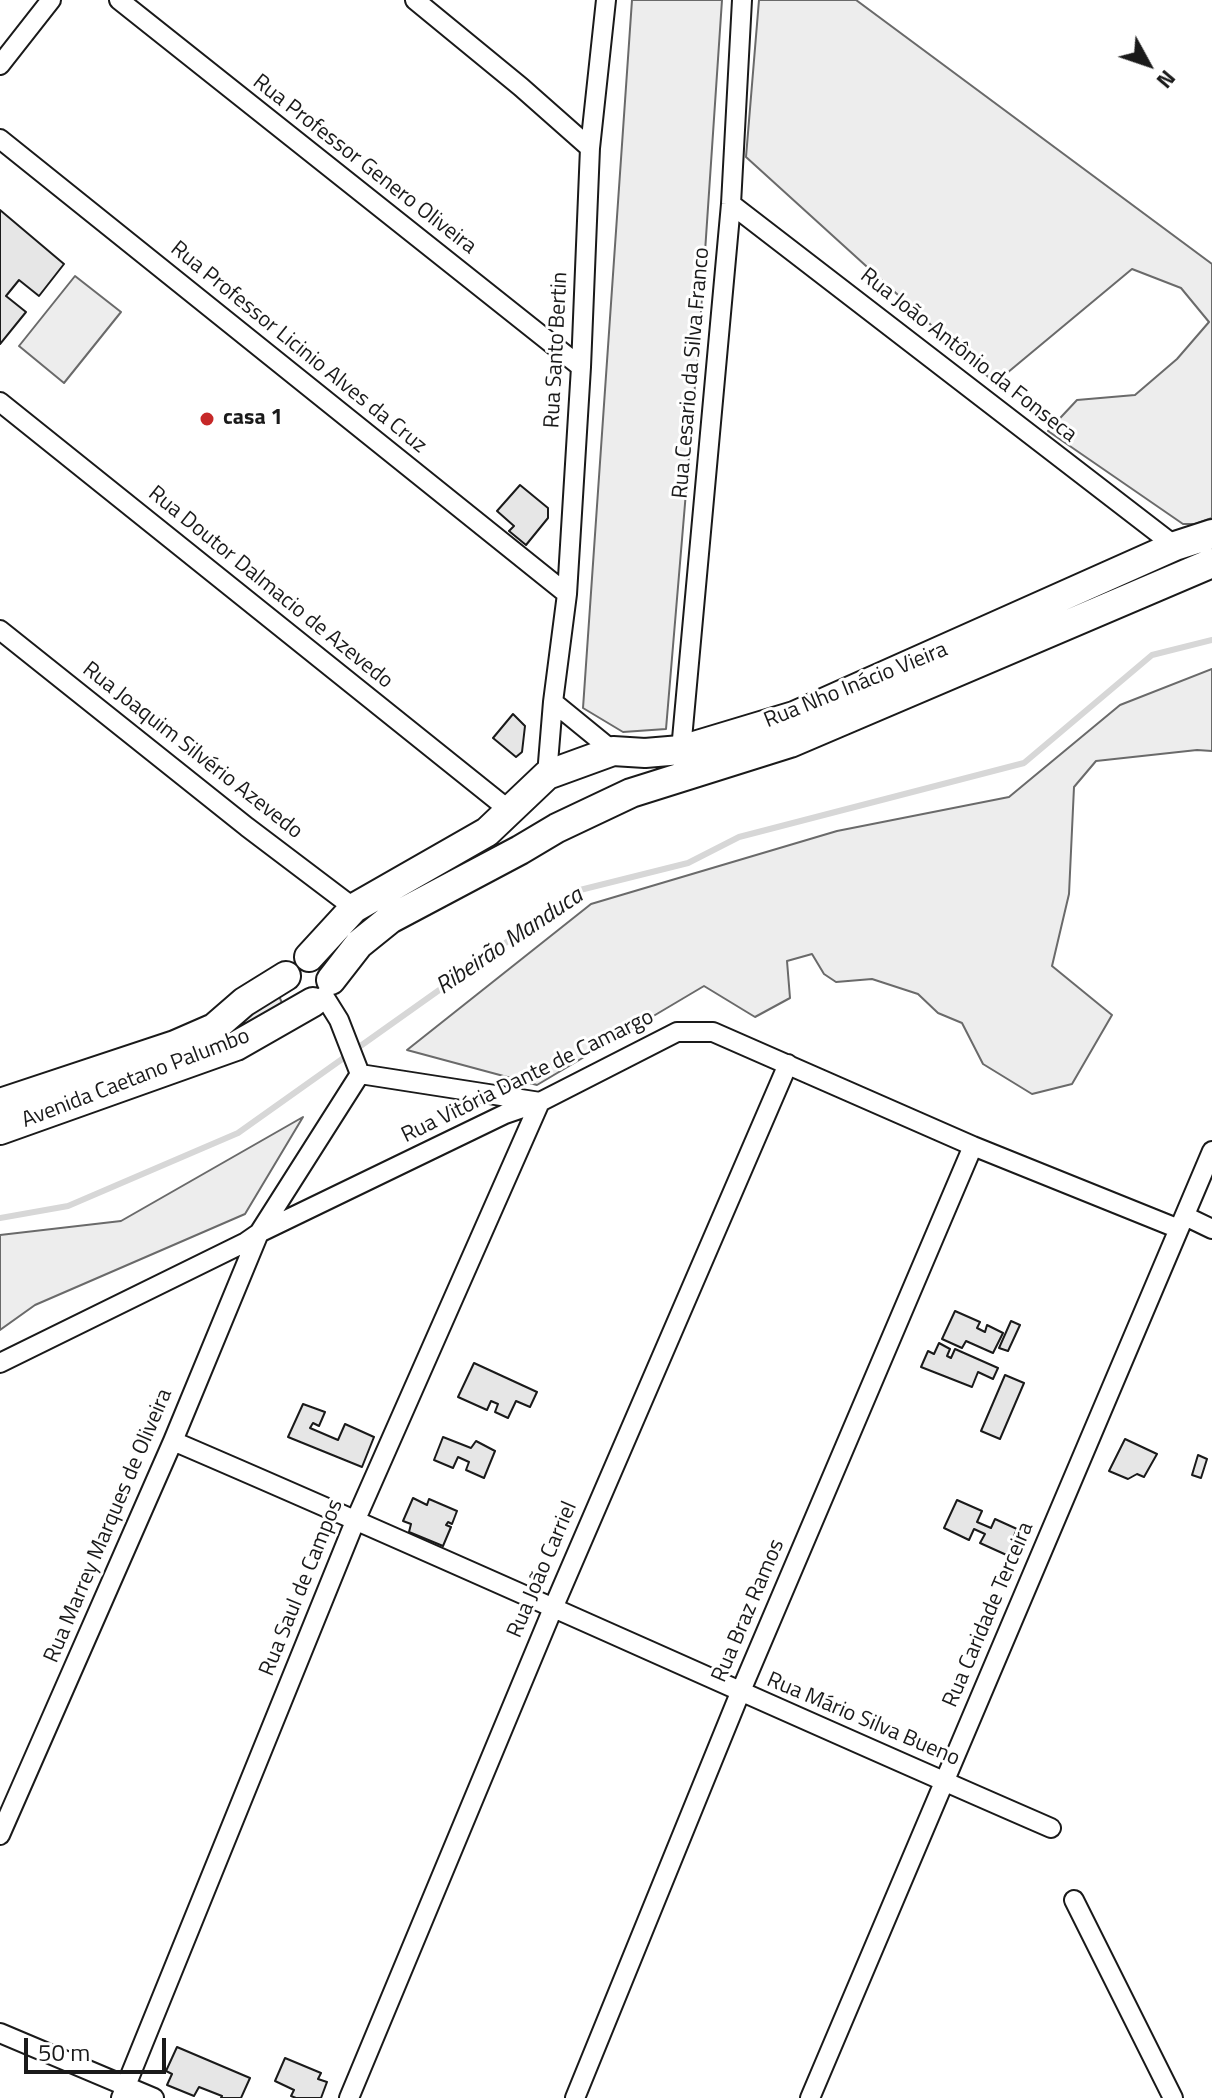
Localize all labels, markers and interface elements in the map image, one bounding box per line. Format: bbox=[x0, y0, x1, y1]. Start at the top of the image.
north arrow bbox=[1108, 24, 1188, 104]
text: N bbox=[1148, 63, 1184, 96]
street label: Rua Professor Genero Oliveira bbox=[247, 69, 481, 261]
street label: Rua Professor Licinio Alves da Cruz bbox=[165, 236, 431, 460]
street label: Rua Cesario da Silva Franco bbox=[668, 246, 716, 500]
street label: Rua João Antônio da Fonseca bbox=[854, 263, 1082, 449]
street label: Rua Santo Bertin bbox=[540, 271, 574, 429]
place label: casa 1 bbox=[223, 406, 283, 432]
marker: casa 1 bbox=[198, 410, 216, 428]
street label: Rua Doutor Dalmacio de Azevedo bbox=[142, 481, 398, 695]
street label: Rua Nho Inácio Vieira bbox=[760, 637, 952, 735]
street label: Rua Joaquim Silvério Azevedo bbox=[77, 657, 307, 845]
water label: Ribeirão Manduca bbox=[431, 882, 589, 1002]
street label: Rua Vitória Dante de Camargo bbox=[398, 1004, 658, 1150]
street label: Avenida Caetano Palumbo bbox=[18, 1023, 254, 1135]
street label: Rua Marrey Marques de Oliveira bbox=[39, 1385, 179, 1667]
street label: Rua Saul de Campos bbox=[255, 1496, 349, 1680]
street label: Rua João Carriel bbox=[502, 1498, 584, 1642]
street label: Rua Caridade Terceira bbox=[938, 1518, 1040, 1712]
street label: Rua Braz Ramos bbox=[707, 1535, 791, 1687]
street label: Rua Mário Silva Bueno bbox=[762, 1667, 964, 1773]
scale bar bbox=[28, 2022, 170, 2072]
text: 50 m bbox=[38, 2034, 90, 2070]

